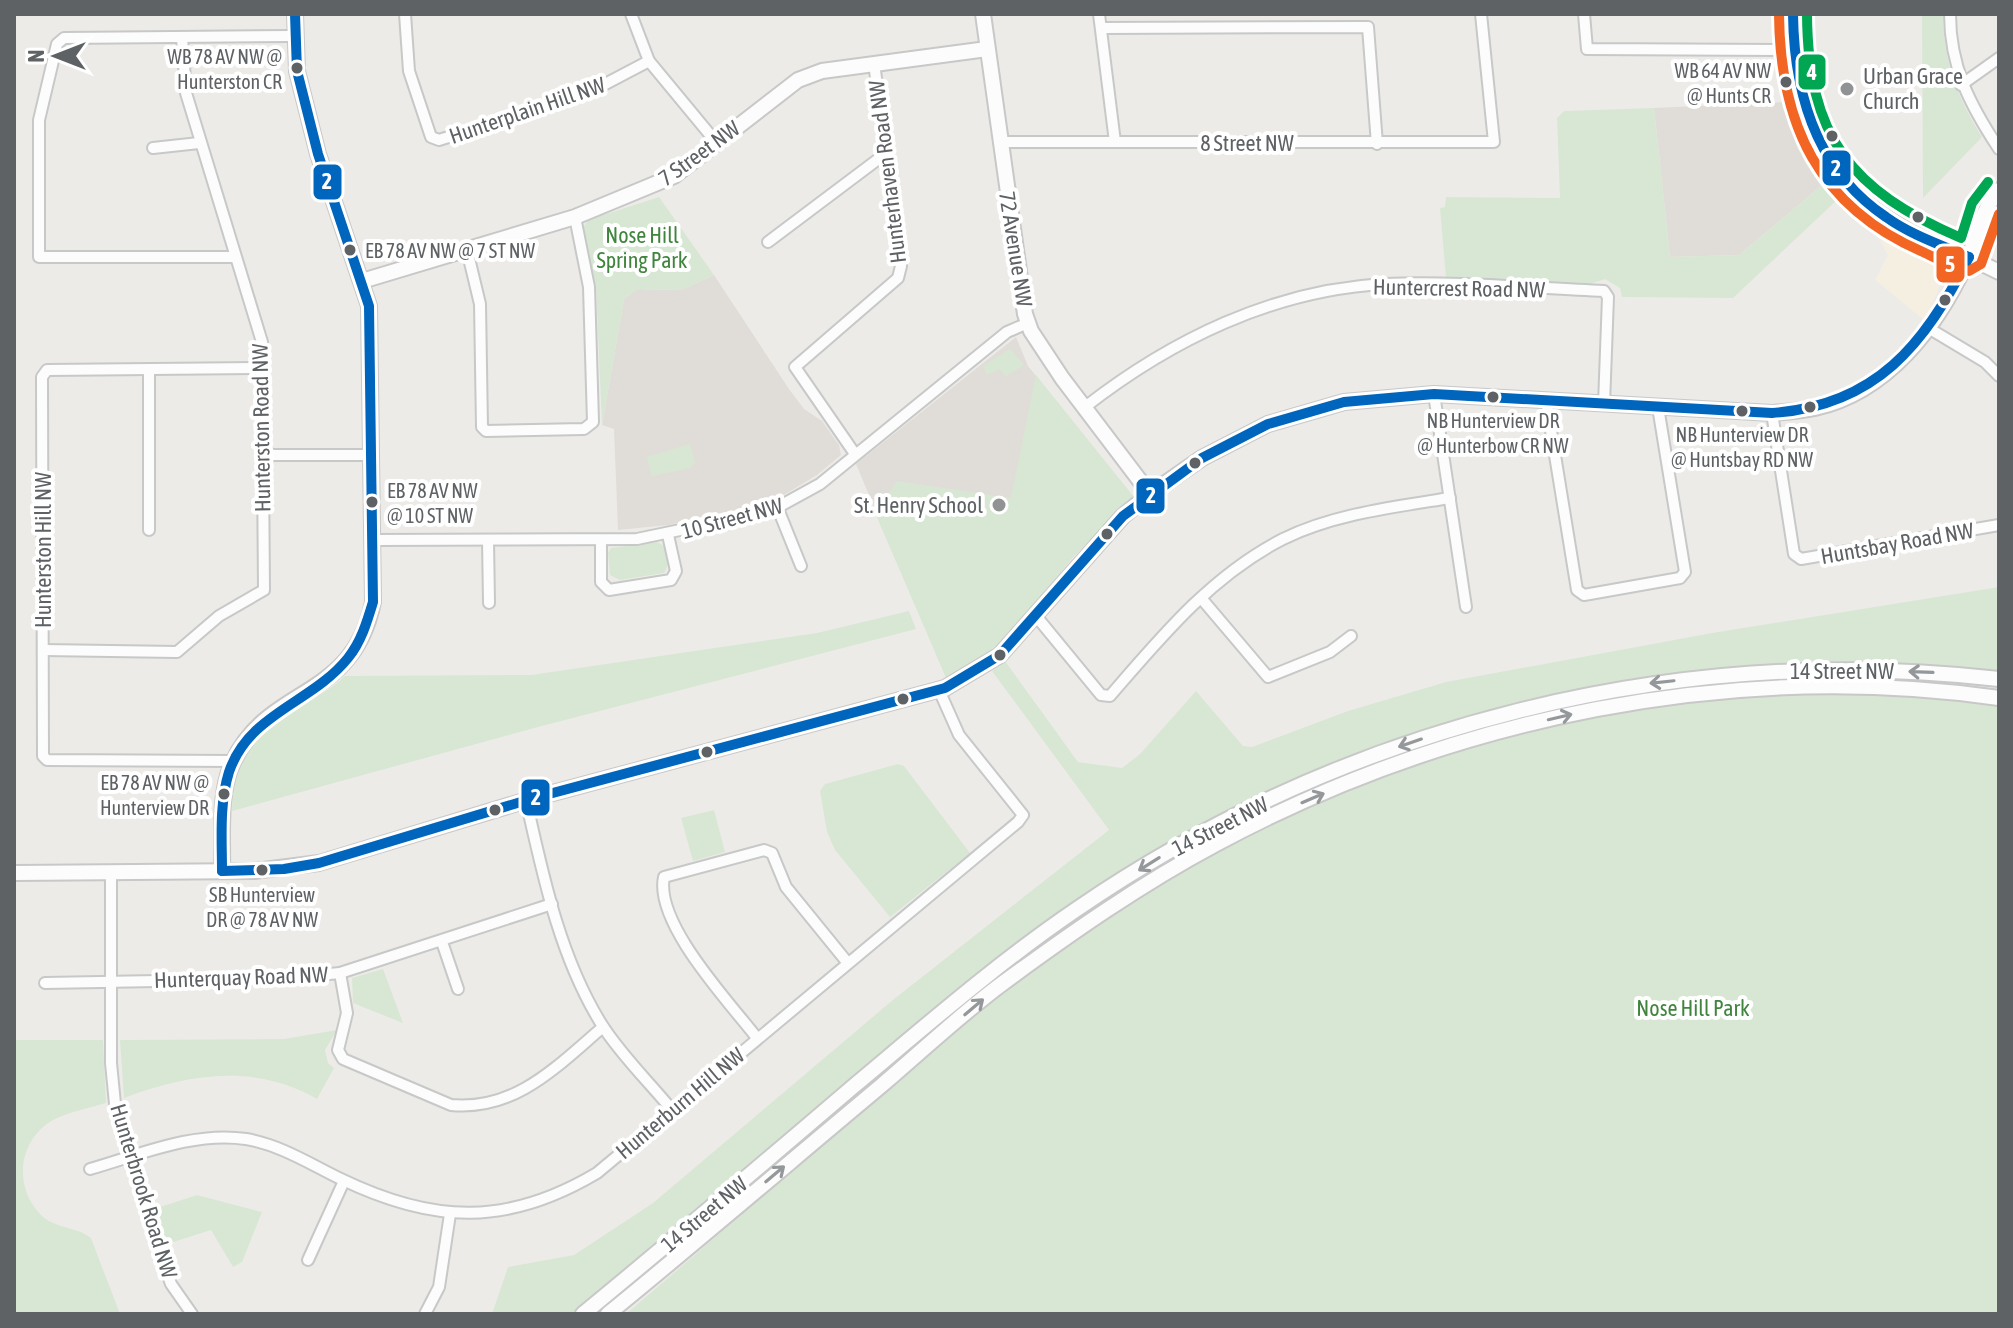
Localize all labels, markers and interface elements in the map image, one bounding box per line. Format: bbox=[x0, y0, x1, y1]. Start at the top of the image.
north arrow bbox=[16, 16, 96, 96]
place label: WB 78 AV NW @ Hunterston CR bbox=[167, 45, 282, 93]
text: N bbox=[23, 50, 49, 62]
line badge: 4 bbox=[1797, 53, 1827, 91]
place label: WB 64 AV NW @ Hunts CR bbox=[1675, 59, 1771, 107]
text: 4 bbox=[1806, 59, 1817, 85]
marker: WB 78 AV NW @ Hunterston CR bbox=[289, 60, 305, 76]
place label: Urban Grace Church bbox=[1863, 63, 1963, 114]
street label: Hunterplain Hill NW bbox=[446, 71, 609, 149]
marker: WB 64 AV NW @ Hunts CR bbox=[1778, 74, 1794, 90]
street label: Hunterhaven Road NW bbox=[863, 79, 911, 265]
marker: Urban Grace Church bbox=[1838, 80, 1856, 98]
street label: 7 Street NW bbox=[654, 115, 745, 191]
unlabelled marker bbox=[1824, 128, 1840, 144]
street label: 8 Street NW bbox=[1200, 130, 1294, 156]
line badge: 2 bbox=[1821, 149, 1852, 187]
text: 2 bbox=[1831, 155, 1841, 181]
line badge: 2 bbox=[312, 163, 343, 201]
text: 2 bbox=[322, 168, 332, 194]
street label: 72 Avenue NW bbox=[994, 189, 1038, 309]
unlabelled marker bbox=[1910, 209, 1926, 225]
park label: Nose Hill Spring Park bbox=[596, 222, 688, 273]
place label: EB 78 AV NW @ 7 ST NW bbox=[365, 239, 535, 262]
marker: EB 78 AV NW @ 7 ST NW bbox=[342, 242, 358, 258]
line badge: 5 bbox=[1935, 245, 1966, 284]
text: 5 bbox=[1945, 251, 1955, 277]
street label: Huntercrest Road NW bbox=[1373, 273, 1545, 303]
unlabelled marker bbox=[1937, 292, 1953, 308]
street label: Hunterston Road NW bbox=[247, 343, 275, 512]
marker: NB Hunterview DR @ Hunterbow CR NW bbox=[1485, 389, 1501, 405]
unlabelled marker bbox=[1802, 399, 1818, 415]
marker: NB Hunterview DR @ Huntsbay RD NW bbox=[1734, 403, 1750, 419]
place label: NB Hunterview DR @ Hunterbow CR NW bbox=[1417, 409, 1569, 457]
place label: NB Hunterview DR @ Huntsbay RD NW bbox=[1671, 423, 1814, 471]
unlabelled marker bbox=[1187, 455, 1203, 471]
street label: Hunterston Hill NW bbox=[30, 472, 56, 628]
line badge: 2 bbox=[1135, 477, 1166, 515]
place label: EB 78 AV NW @ 10 ST NW bbox=[387, 479, 478, 527]
text: 2 bbox=[1146, 482, 1156, 508]
street label: 10 Street NW bbox=[678, 492, 786, 544]
place label: St. Henry School bbox=[854, 492, 983, 518]
marker: EB 78 AV NW @ 10 ST NW bbox=[364, 494, 380, 510]
marker: St. Henry School bbox=[990, 496, 1008, 514]
street label: Huntsbay Road NW bbox=[1818, 517, 1976, 569]
unlabelled marker bbox=[1099, 526, 1115, 542]
unlabelled marker bbox=[992, 647, 1008, 663]
street label: 14 Street NW bbox=[1790, 658, 1894, 684]
one-way arrow bbox=[1908, 665, 1935, 680]
one-way arrow bbox=[1649, 674, 1676, 689]
unlabelled marker bbox=[895, 691, 911, 707]
one-way arrow bbox=[1547, 709, 1572, 724]
one-way arrow bbox=[1398, 737, 1423, 751]
unlabelled marker bbox=[699, 744, 715, 760]
place label: EB 78 AV NW @ Hunterview DR bbox=[100, 771, 209, 819]
line badge: 2 bbox=[520, 778, 551, 817]
text: 2 bbox=[531, 784, 541, 810]
marker: EB 78 AV NW @ Hunterview DR bbox=[216, 786, 232, 802]
one-way arrow bbox=[1300, 790, 1325, 804]
street label: 14 Street NW bbox=[1168, 791, 1272, 861]
unlabelled marker bbox=[487, 802, 503, 818]
one-way arrow bbox=[1138, 856, 1161, 872]
marker: SB Hunterview DR @ 78 AV NW bbox=[254, 862, 270, 878]
place label: SB Hunterview DR @ 78 AV NW bbox=[206, 883, 319, 931]
street label: Hunterquay Road NW bbox=[154, 961, 328, 993]
park label: Nose Hill Park bbox=[1636, 995, 1750, 1021]
one-way arrow bbox=[963, 998, 984, 1016]
street label: Hunterburn Hill NW bbox=[611, 1042, 749, 1164]
street label: Hunterbrook Road NW bbox=[105, 1101, 183, 1281]
one-way arrow bbox=[764, 1165, 785, 1183]
street label: 14 Street NW bbox=[656, 1171, 752, 1257]

